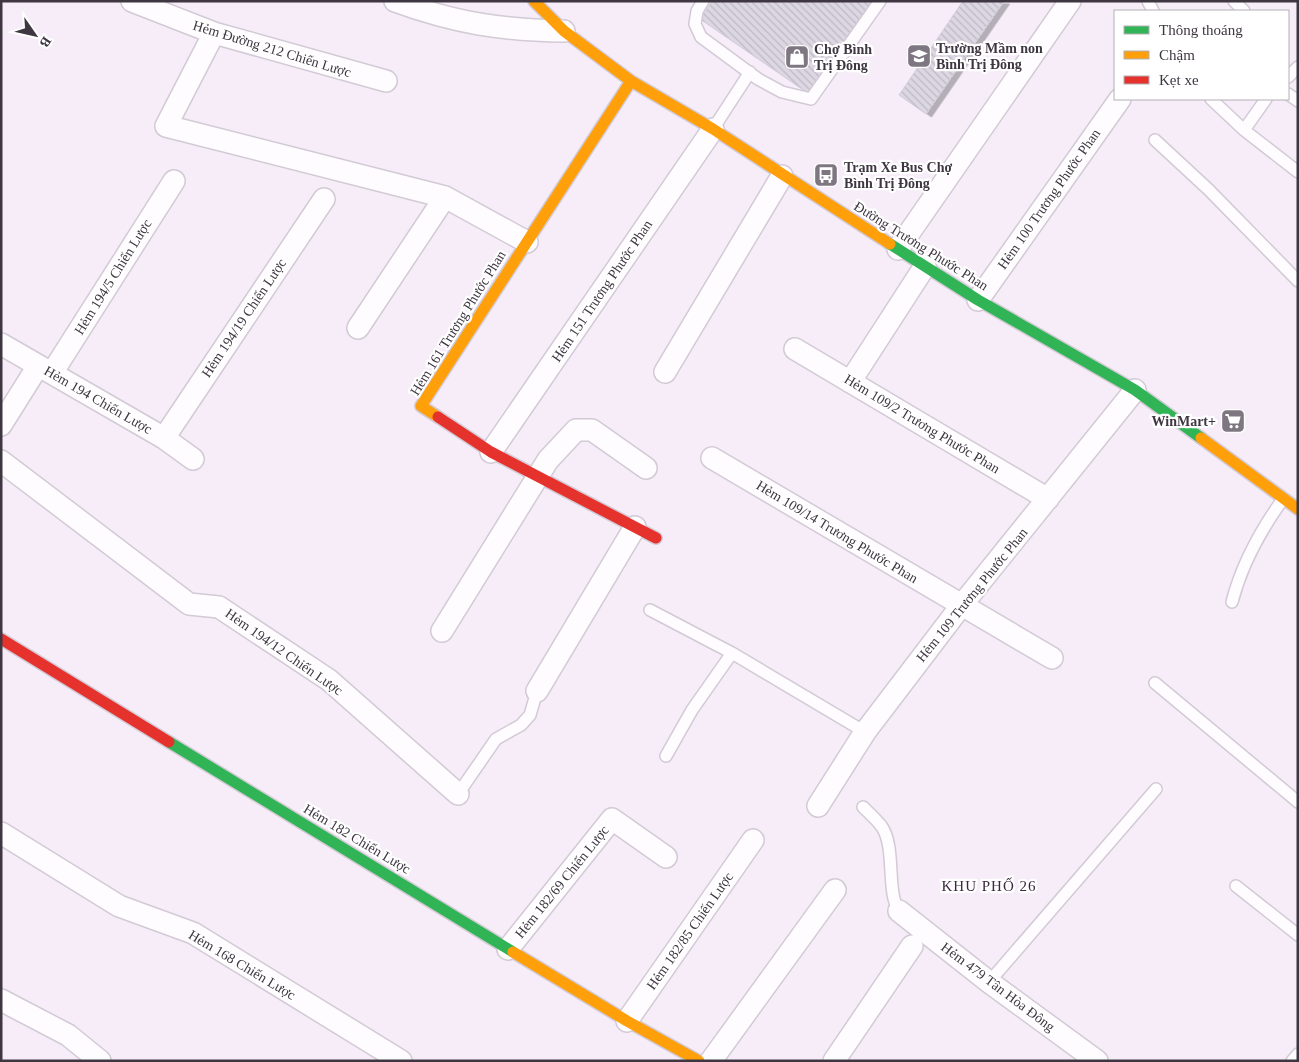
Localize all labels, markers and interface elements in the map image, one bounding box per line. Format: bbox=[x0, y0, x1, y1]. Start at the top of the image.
north arrow bbox=[10, 10, 60, 60]
legend bbox=[1114, 10, 1289, 100]
street label: Hẻm Đường 212 Chiến Lược bbox=[191, 18, 353, 80]
text: Thông thoáng bbox=[1159, 22, 1243, 38]
text: B bbox=[37, 34, 54, 50]
place label: Trường Mầm non Bình Trị Đông bbox=[936, 41, 1043, 72]
place label: Chợ Bình Trị Đông bbox=[814, 42, 872, 73]
school or university icon: Trường Mầm non Bình Trị Đông bbox=[906, 43, 932, 69]
shop icon: Chợ Bình Trị Đông bbox=[784, 44, 810, 70]
text: Chậm bbox=[1159, 47, 1195, 63]
text: Kẹt xe bbox=[1159, 72, 1199, 88]
street label: Hẻm 100 Trương Phước Phan bbox=[995, 126, 1103, 272]
place label: Trạm Xe Bus Chợ Bình Trị Đông bbox=[844, 160, 952, 191]
bus stop icon: Trạm Xe Bus Chợ Bình Trị Đông bbox=[813, 162, 839, 188]
street label: Đường Trương Phước Phan bbox=[851, 199, 991, 293]
street label: Hẻm 194/5 Chiến Lược bbox=[71, 217, 155, 337]
street label: Hẻm 151 Trương Phước Phan bbox=[549, 217, 655, 365]
street label: Hẻm 161 Trương Phước Phan bbox=[407, 248, 509, 398]
street label: Hẻm 194/19 Chiến Lược bbox=[199, 256, 289, 380]
street label: Hẻm 194 Chiến Lược bbox=[41, 363, 155, 437]
street label: Hẻm 109/2 Trương Phước Phan bbox=[842, 372, 1002, 476]
supermarket icon: WinMart+ bbox=[1220, 408, 1246, 434]
place label: WinMart+ bbox=[1152, 414, 1216, 429]
street label: Hẻm 109/14 Trương Phước Phan bbox=[754, 478, 920, 586]
street label: Hẻm 109 Trương Phước Phan bbox=[913, 525, 1031, 665]
street label: Hẻm 194/12 Chiến Lược bbox=[222, 606, 346, 698]
street label: Hẻm 182 Chiến Lược bbox=[301, 801, 413, 877]
street label: Hẻm 182/69 Chiến Lược bbox=[512, 823, 612, 941]
street label: Hẻm 182/85 Chiến Lược bbox=[644, 869, 736, 993]
district label: KHU PHỐ 26 bbox=[941, 877, 1037, 894]
street label: Hẻm 168 Chiến Lược bbox=[186, 927, 298, 1003]
street label: Hẻm 479 Tân Hòa Đông bbox=[938, 939, 1058, 1035]

